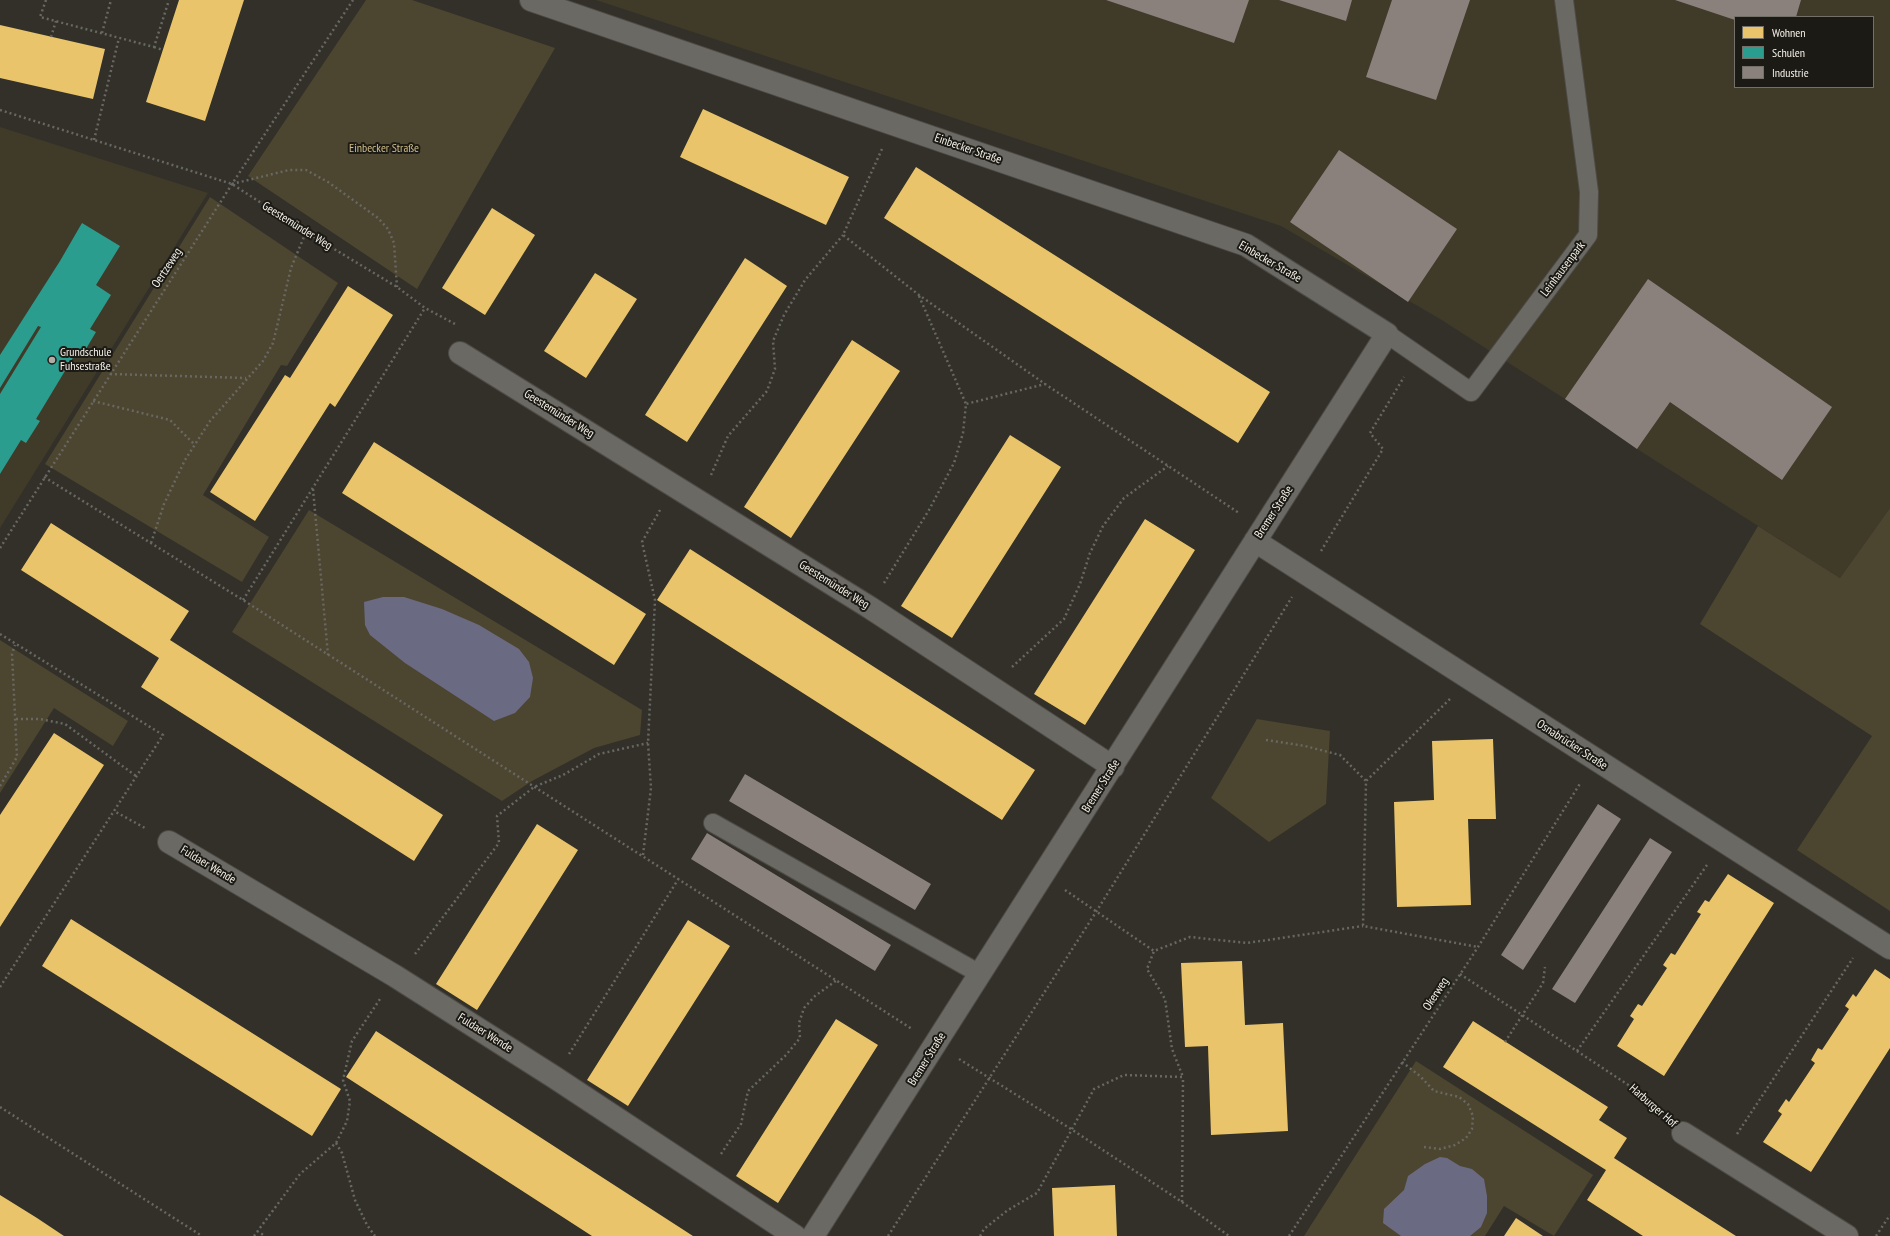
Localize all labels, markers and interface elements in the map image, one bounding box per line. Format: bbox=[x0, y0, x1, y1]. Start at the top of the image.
legend bbox=[1734, 16, 1874, 88]
text: Wohnen bbox=[1772, 25, 1806, 40]
text: Schulen bbox=[1772, 45, 1805, 60]
text: Industrie bbox=[1772, 65, 1809, 80]
street label: Einbecker Straße bbox=[933, 131, 1003, 167]
park label: Einbecker Straße bbox=[349, 142, 419, 156]
street label: Geestemünder Weg bbox=[259, 199, 335, 253]
street label: Einbecker Straße bbox=[1236, 238, 1304, 286]
street label: Leinhausenpark bbox=[1538, 239, 1588, 299]
street label: Oertzeweg bbox=[149, 245, 185, 291]
place label: Grundschule Fuhsestraße bbox=[60, 346, 111, 374]
marker: Grundschule Fuhsestraße bbox=[47, 355, 57, 365]
street label: Geestemünder Weg bbox=[521, 387, 597, 441]
street label: Bremer Straße bbox=[1252, 483, 1296, 541]
street label: Geestemünder Weg bbox=[796, 558, 872, 612]
street label: Osnabrücker Straße bbox=[1534, 717, 1610, 773]
street label: Bremer Straße bbox=[1079, 757, 1123, 815]
street label: Fuldaer Wende bbox=[178, 843, 238, 887]
street label: Okerweg bbox=[1420, 975, 1452, 1013]
street label: Fuldaer Wende bbox=[455, 1011, 515, 1055]
street label: Bremer Straße bbox=[905, 1030, 949, 1088]
street label: Harburger Hof bbox=[1626, 1081, 1680, 1131]

